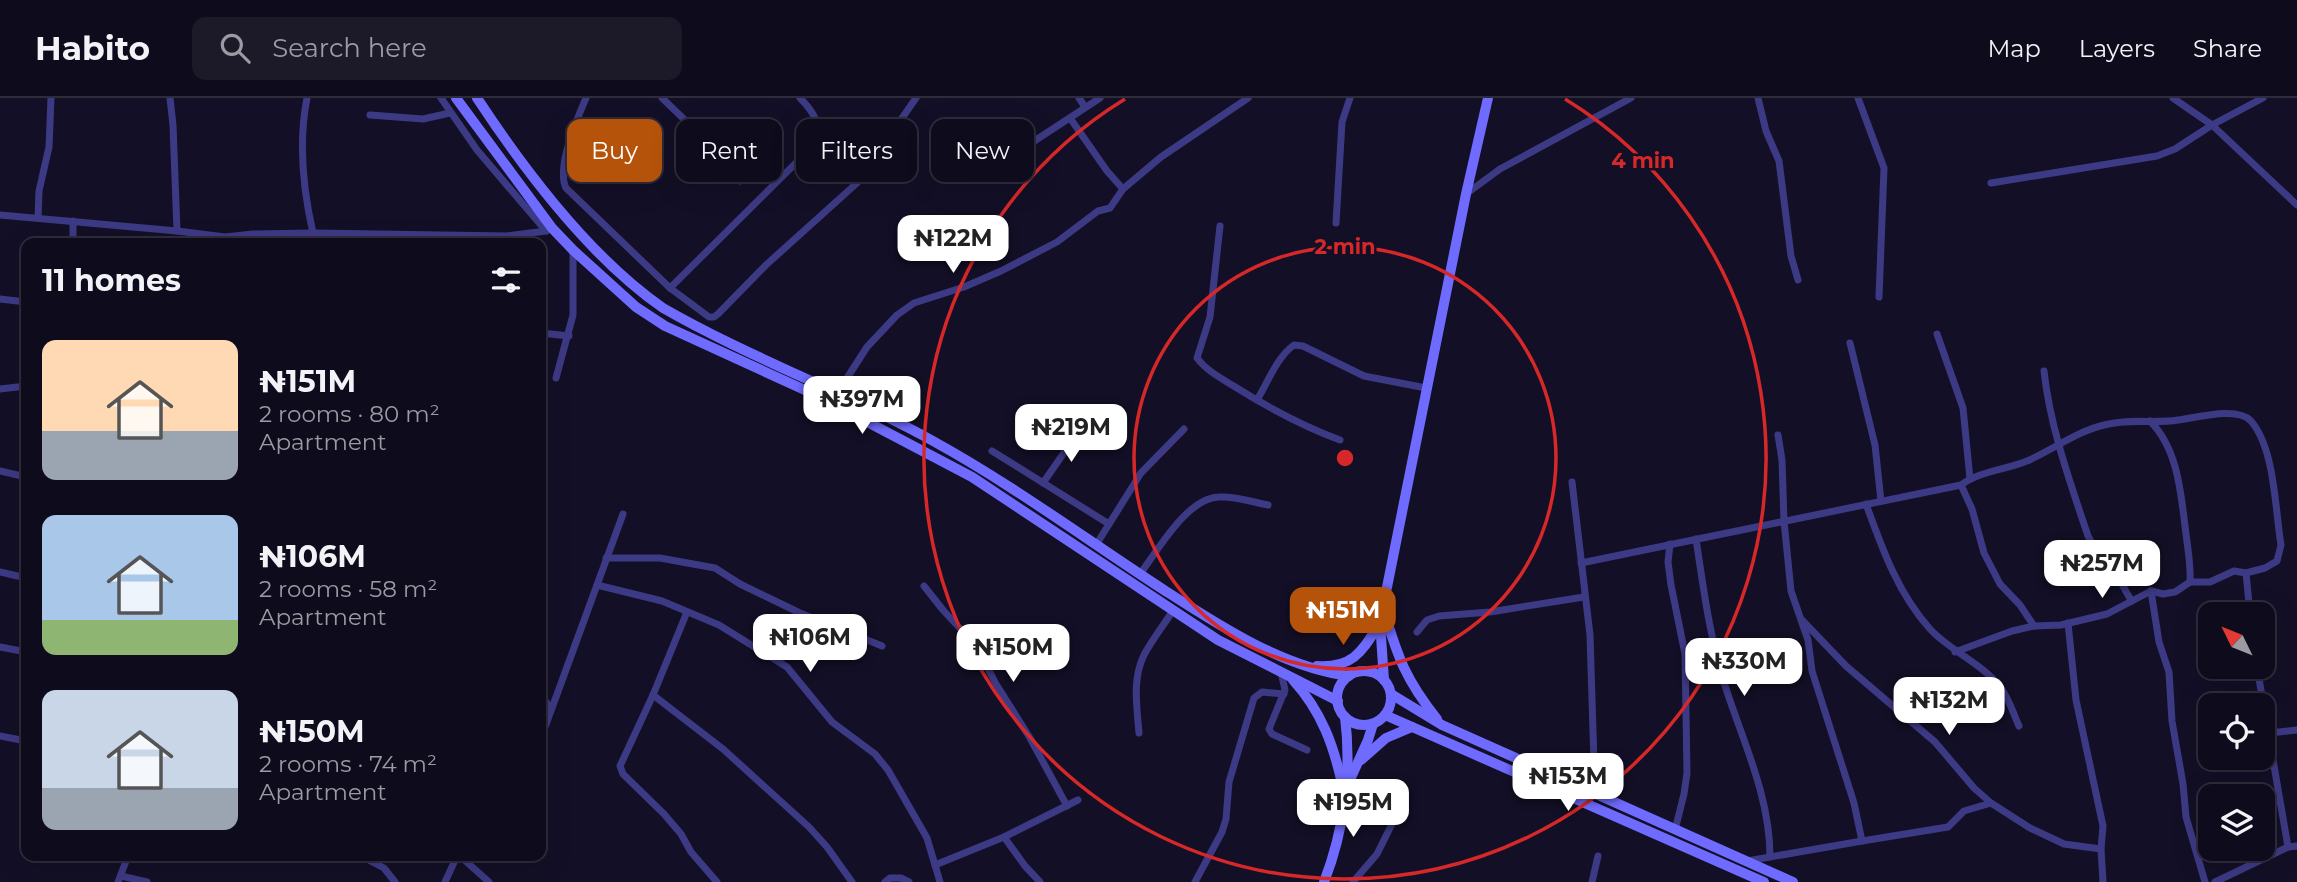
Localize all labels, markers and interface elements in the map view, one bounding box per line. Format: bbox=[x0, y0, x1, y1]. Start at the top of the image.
search box bbox=[192, 17, 682, 80]
text: Habito bbox=[35, 28, 150, 68]
icon: search bbox=[216, 29, 254, 67]
text: Search here bbox=[272, 32, 427, 64]
text: Map bbox=[1987, 34, 2041, 63]
text: Layers bbox=[2079, 34, 2155, 63]
text: Share bbox=[2193, 34, 2262, 63]
chip: Buy bbox=[567, 119, 662, 182]
chip: Rent bbox=[676, 119, 782, 182]
chip: Filters bbox=[796, 119, 917, 182]
chip: New bbox=[931, 119, 1034, 182]
text: 4 min bbox=[1611, 148, 1675, 173]
pin: ₦122M bbox=[904, 216, 1002, 275]
text: ₦122M bbox=[914, 224, 992, 252]
text: 2 min bbox=[1314, 234, 1376, 259]
icon: filters bbox=[487, 261, 525, 299]
text: 11 homes bbox=[42, 262, 181, 299]
text: ₦151M bbox=[259, 363, 356, 400]
icon: home bbox=[98, 368, 182, 452]
pin: ₦397M bbox=[813, 376, 911, 436]
text: ₦397M bbox=[819, 385, 905, 413]
text: 2 rooms · 80 m² bbox=[259, 400, 440, 428]
pin: ₦219M bbox=[1022, 404, 1120, 464]
text: ₦219M bbox=[1031, 413, 1111, 441]
text: Apartment bbox=[259, 428, 387, 456]
centre of rings bbox=[1333, 446, 1357, 470]
text: ₦106M bbox=[259, 538, 366, 575]
pin: ₦257M bbox=[2053, 540, 2151, 600]
icon: home bbox=[98, 543, 182, 627]
text: ₦257M bbox=[2060, 549, 2144, 577]
text: 2 rooms · 58 m² bbox=[259, 575, 437, 603]
pin: ₦151M bbox=[1294, 588, 1392, 647]
text: ₦151M bbox=[1306, 596, 1380, 624]
north arrow bbox=[2198, 602, 2275, 679]
map controls bbox=[2198, 602, 2275, 861]
text: Apartment bbox=[259, 603, 387, 631]
pin: ₦106M bbox=[761, 614, 859, 674]
text: ₦106M bbox=[769, 623, 851, 651]
pin: ₦150M bbox=[964, 624, 1062, 684]
text: ₦150M bbox=[972, 633, 1054, 661]
pin: ₦330M bbox=[1695, 638, 1793, 698]
text: ₦330M bbox=[1701, 647, 1787, 675]
pin: ₦132M bbox=[1900, 678, 1998, 737]
text: ₦132M bbox=[1910, 686, 1988, 714]
button: locate bbox=[2198, 693, 2275, 770]
text: ₦150M bbox=[259, 713, 365, 750]
icon: home bbox=[98, 718, 182, 802]
text: 2 rooms · 74 m² bbox=[259, 750, 437, 778]
pin: ₦153M bbox=[1519, 754, 1617, 813]
text: ₦153M bbox=[1529, 762, 1607, 790]
text: Apartment bbox=[259, 778, 387, 806]
pin: ₦195M bbox=[1304, 780, 1402, 839]
button: layers bbox=[2198, 784, 2275, 861]
text: ₦195M bbox=[1313, 788, 1393, 816]

